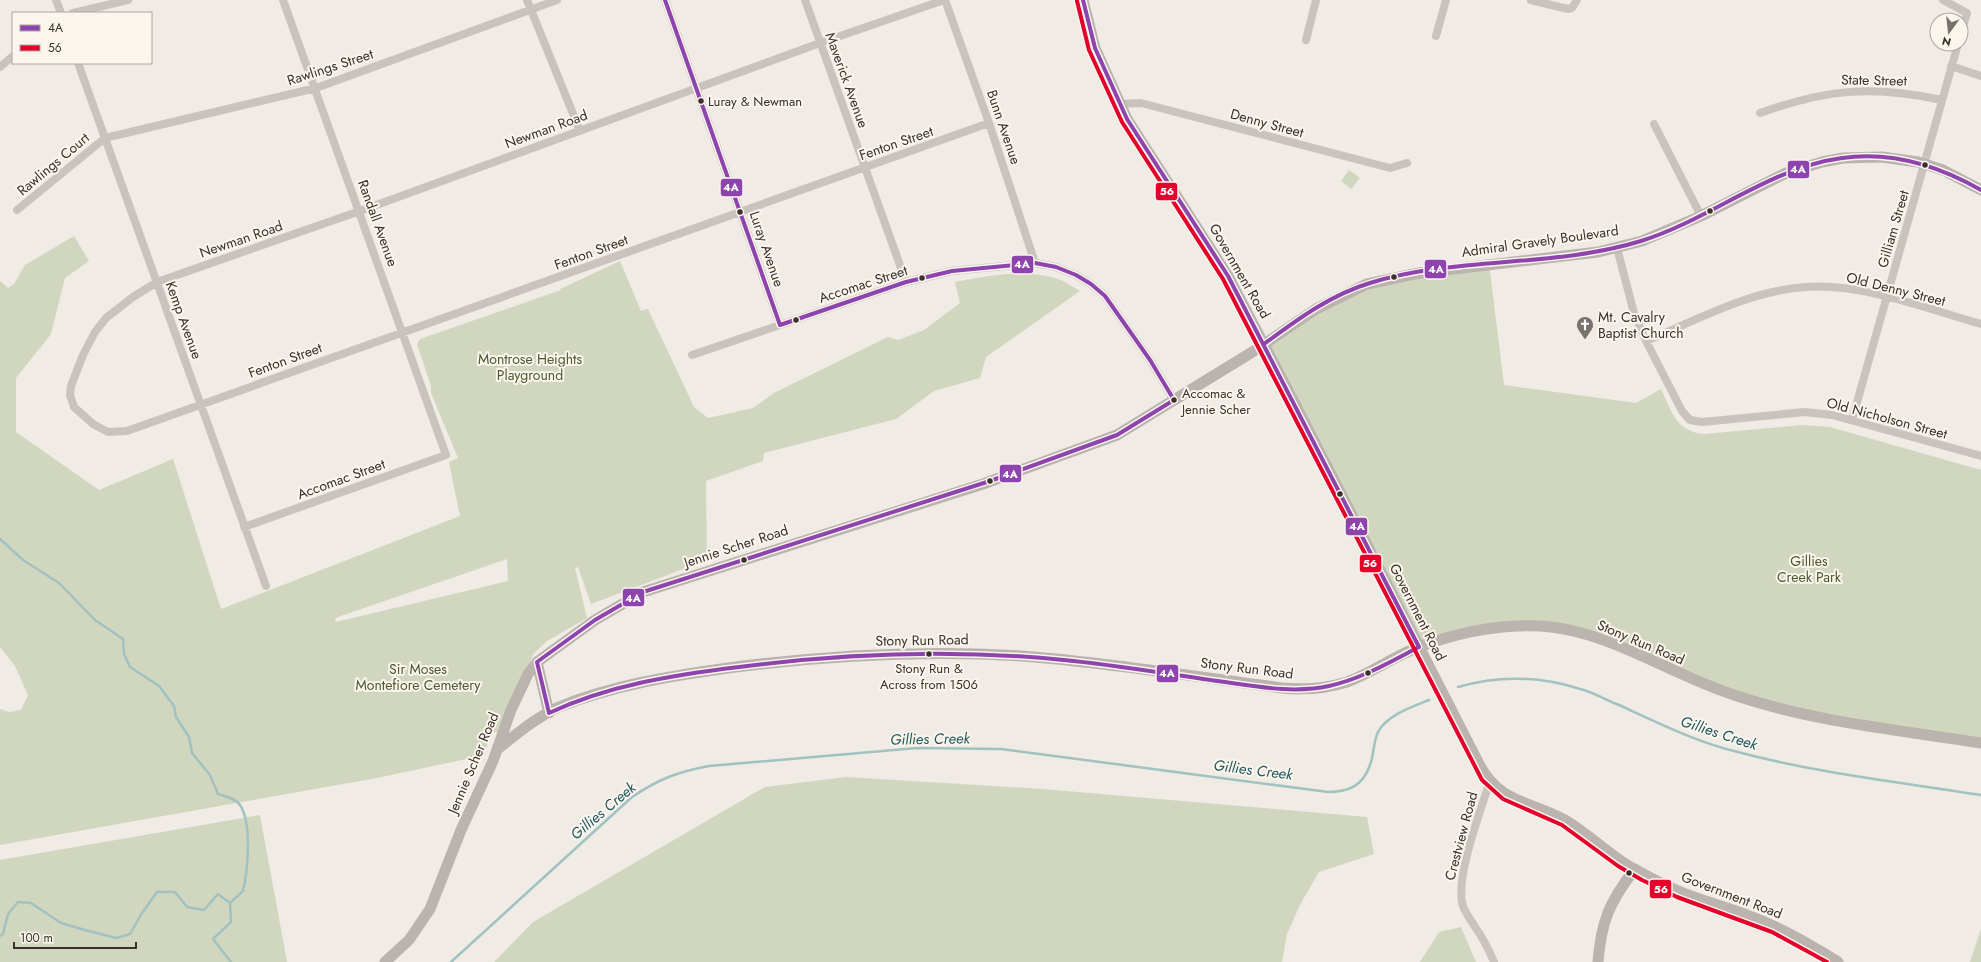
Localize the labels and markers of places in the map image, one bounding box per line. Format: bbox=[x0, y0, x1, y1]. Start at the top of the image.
place label: Luray & Newman bbox=[708, 92, 802, 111]
marker: Luray & Newman bbox=[696, 96, 706, 106]
unlabelled marker bbox=[1920, 160, 1930, 170]
unlabelled marker bbox=[1705, 206, 1715, 216]
unlabelled marker bbox=[735, 207, 745, 217]
unlabelled marker bbox=[1389, 272, 1399, 282]
unlabelled marker bbox=[917, 273, 927, 283]
place label: Mt. Cavalry Baptist Church bbox=[1598, 307, 1684, 343]
unlabelled marker bbox=[791, 315, 801, 325]
church icon: Mt. Cavalry Baptist Church bbox=[1575, 315, 1595, 340]
place label: Accomac & Jennie Scher bbox=[1180, 384, 1251, 419]
marker: Accomac & Jennie Scher bbox=[1169, 395, 1179, 405]
unlabelled marker bbox=[985, 476, 995, 486]
unlabelled marker bbox=[1335, 489, 1345, 499]
unlabelled marker bbox=[739, 555, 749, 565]
marker: Stony Run & Across from 1506 bbox=[924, 649, 934, 659]
place label: Stony Run & Across from 1506 bbox=[880, 659, 978, 694]
unlabelled marker bbox=[1363, 668, 1373, 678]
unlabelled marker bbox=[1624, 868, 1634, 878]

